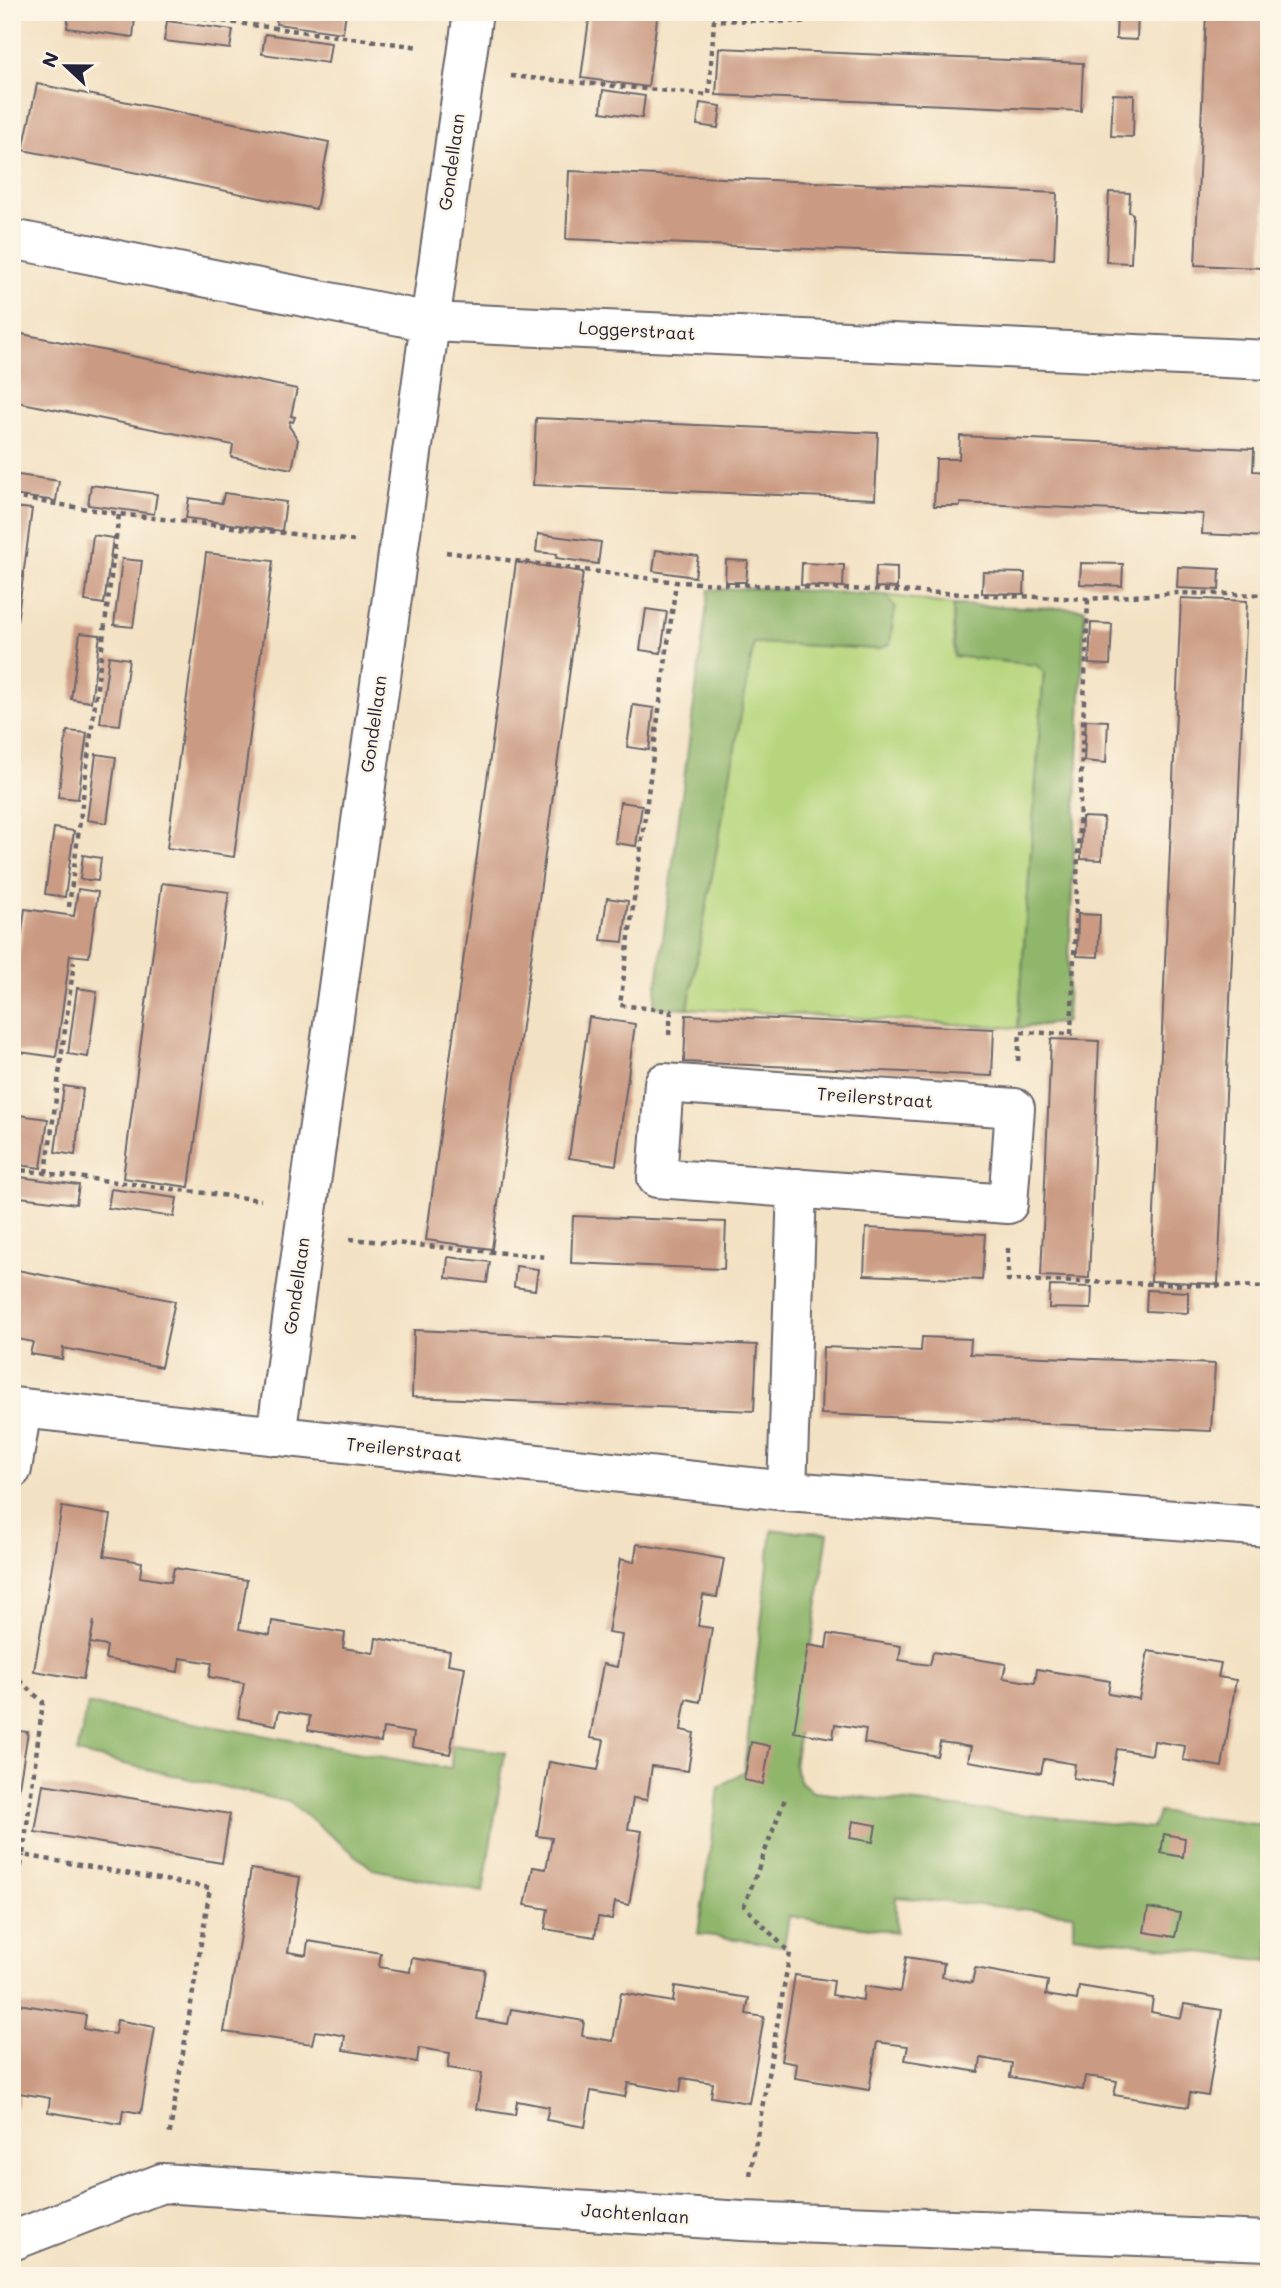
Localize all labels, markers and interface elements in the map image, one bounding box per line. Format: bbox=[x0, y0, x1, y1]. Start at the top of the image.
north arrow bbox=[32, 32, 102, 102]
text: N bbox=[35, 48, 64, 71]
street label: Gondellaan bbox=[432, 112, 470, 212]
street label: Loggerstraat bbox=[578, 315, 696, 345]
street label: Gondellaan bbox=[354, 674, 392, 774]
street label: Treilerstraat bbox=[816, 1081, 934, 1113]
street label: Gondellaan bbox=[277, 1236, 315, 1336]
street label: Treilerstraat bbox=[345, 1431, 463, 1467]
street label: Jachtenlaan bbox=[580, 2197, 690, 2229]

